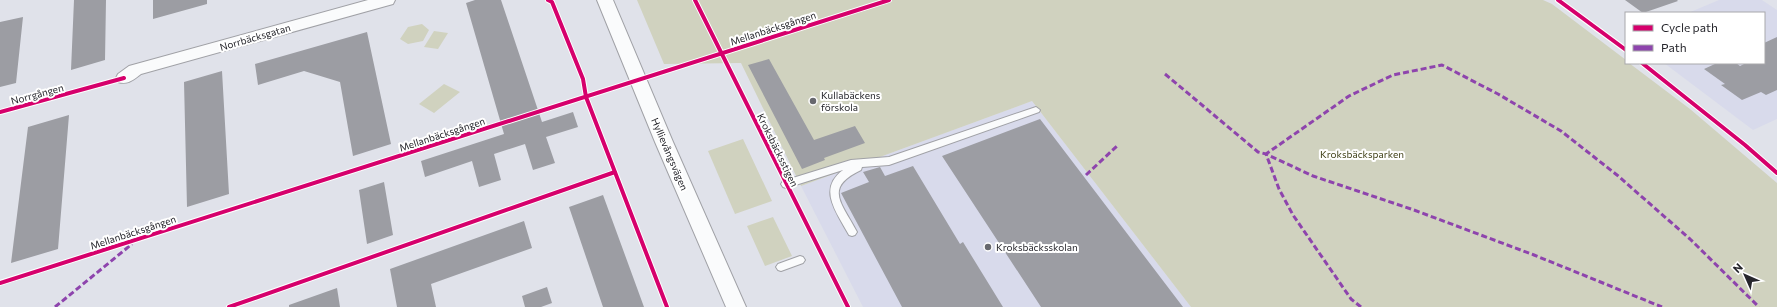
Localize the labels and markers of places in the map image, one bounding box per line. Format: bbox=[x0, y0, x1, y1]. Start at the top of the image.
place label: Kullabäckens förskola bbox=[821, 89, 881, 113]
marker: Kullabäckens förskola bbox=[808, 96, 818, 106]
place label: Kroksbäcksskolan bbox=[996, 241, 1078, 253]
marker: Kroksbäcksskolan bbox=[983, 242, 993, 252]

